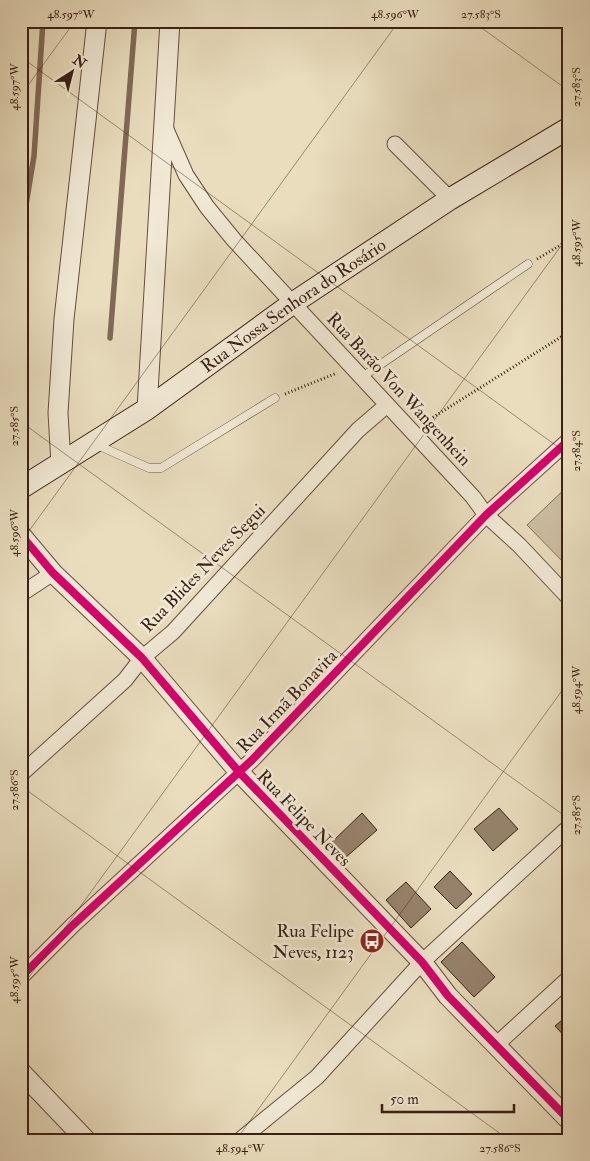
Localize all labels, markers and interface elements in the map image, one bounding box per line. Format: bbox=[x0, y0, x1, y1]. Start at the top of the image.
text: 48.597°W bbox=[47, 7, 96, 22]
text: 48.596°W bbox=[371, 7, 420, 22]
text: 27.583°S bbox=[461, 7, 501, 22]
north arrow bbox=[48, 48, 98, 98]
text: N bbox=[68, 51, 90, 73]
text: 48.597°W bbox=[7, 62, 22, 111]
text: 27.583°S bbox=[569, 67, 584, 107]
text: 48.595°W bbox=[569, 219, 584, 267]
street label: Rua Nossa Senhora do Rosário bbox=[196, 233, 391, 378]
street label: Rua Barão Von Wangenhein bbox=[321, 308, 476, 471]
text: 27.585°S bbox=[7, 406, 22, 446]
text: 27.584°S bbox=[569, 430, 584, 472]
street label: Rua Blides Neves Segui bbox=[136, 499, 271, 637]
text: 48.596°W bbox=[7, 508, 22, 557]
street label: Rua Irmã Bonavita bbox=[232, 644, 343, 758]
text: 48.594°W bbox=[569, 665, 584, 714]
street label: Rua Felipe Neves bbox=[252, 765, 356, 872]
text: 27.586°S bbox=[7, 769, 22, 811]
text: 27.585°S bbox=[569, 795, 584, 835]
place label: Rua Felipe Neves, 1123 bbox=[273, 920, 354, 964]
bus stop icon: Rua Felipe Neves, 1123 bbox=[359, 928, 385, 954]
text: 48.595°W bbox=[7, 956, 22, 1004]
scale bar bbox=[382, 1081, 515, 1113]
text: 50 m bbox=[390, 1090, 419, 1109]
text: 48.594°W bbox=[216, 1141, 265, 1156]
text: 27.586°S bbox=[479, 1141, 521, 1156]

